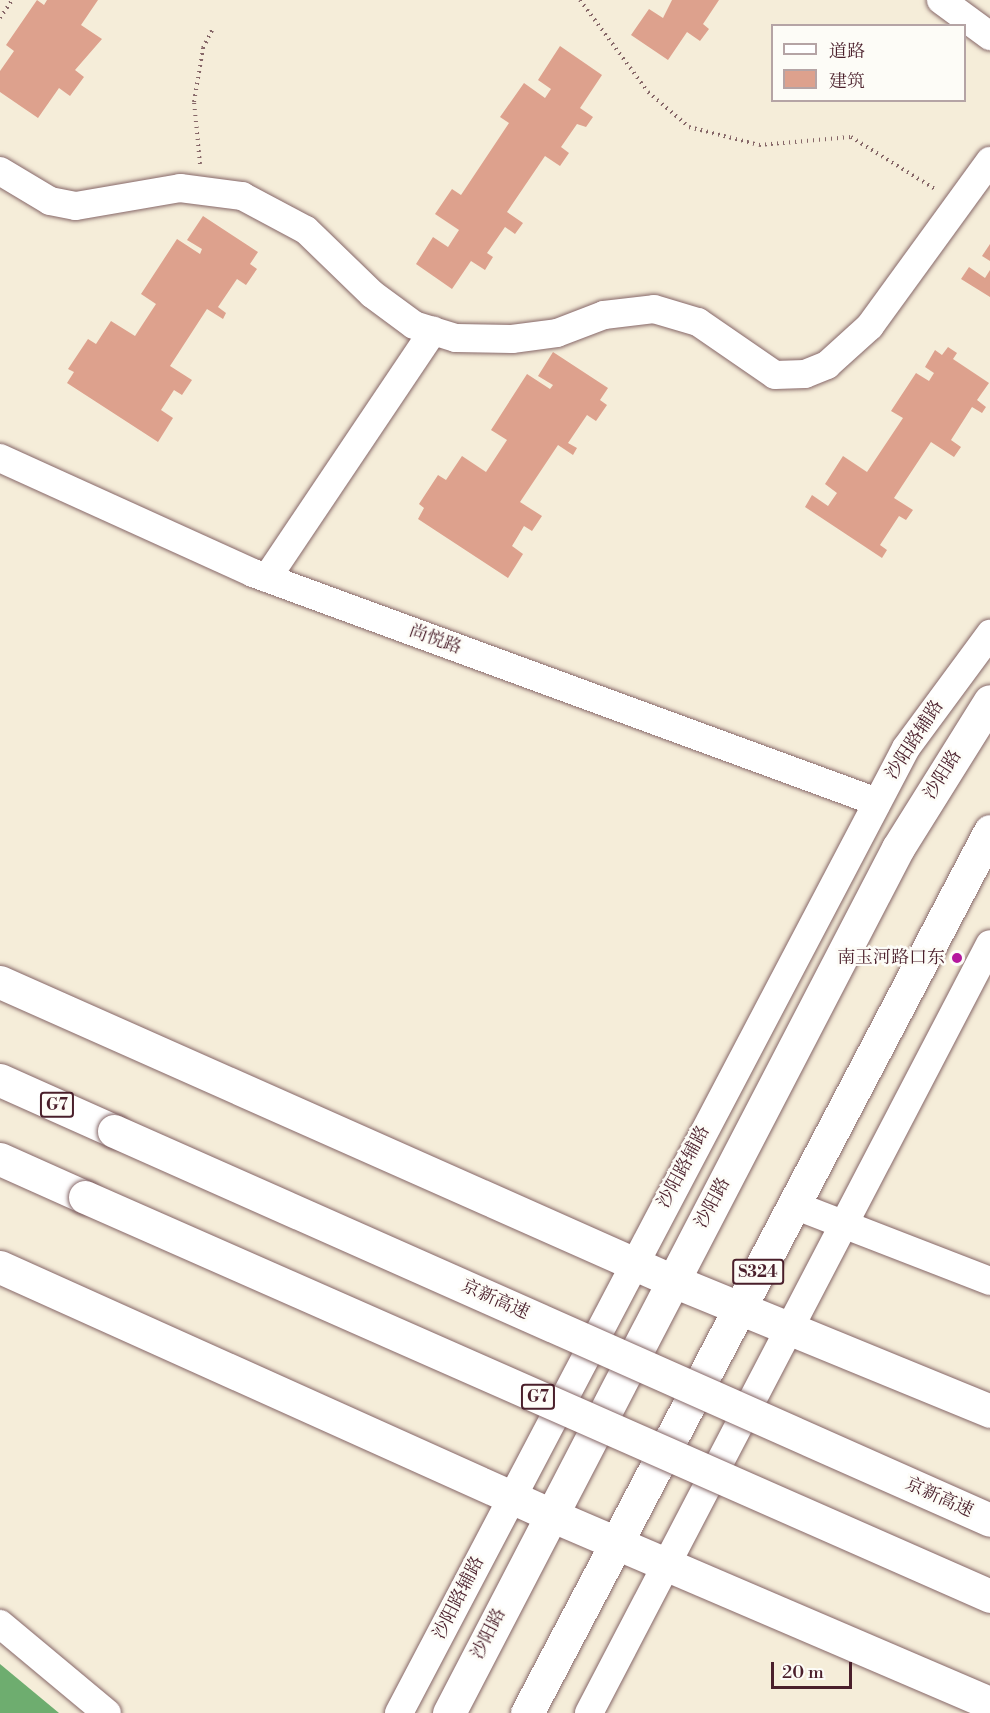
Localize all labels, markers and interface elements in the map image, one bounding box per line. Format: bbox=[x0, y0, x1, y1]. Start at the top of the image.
legend bbox=[771, 24, 966, 102]
text: 道路 bbox=[829, 40, 865, 63]
text: 建筑 bbox=[829, 70, 865, 93]
street label: 尚悦路 bbox=[406, 621, 464, 659]
street label: 沙阳路辅路 bbox=[881, 696, 949, 784]
street label: 沙阳路 bbox=[920, 746, 966, 804]
place label: 南玉河路口东 bbox=[837, 947, 945, 969]
marker: 南玉河路口东 bbox=[950, 951, 964, 965]
road number: G7 bbox=[39, 1092, 75, 1118]
street label: 沙阳路辅路 bbox=[653, 1122, 715, 1212]
street label: 沙阳路 bbox=[691, 1174, 735, 1232]
road number: S324 bbox=[731, 1259, 785, 1285]
street label: 京新高速 bbox=[458, 1275, 532, 1325]
road number: G7 bbox=[520, 1384, 556, 1410]
street label: 京新高速 bbox=[902, 1473, 976, 1523]
street label: 沙阳路辅路 bbox=[429, 1553, 489, 1643]
street label: 沙阳路 bbox=[467, 1605, 511, 1663]
scale bar bbox=[774, 1650, 855, 1688]
text: 20 m bbox=[782, 1661, 824, 1684]

